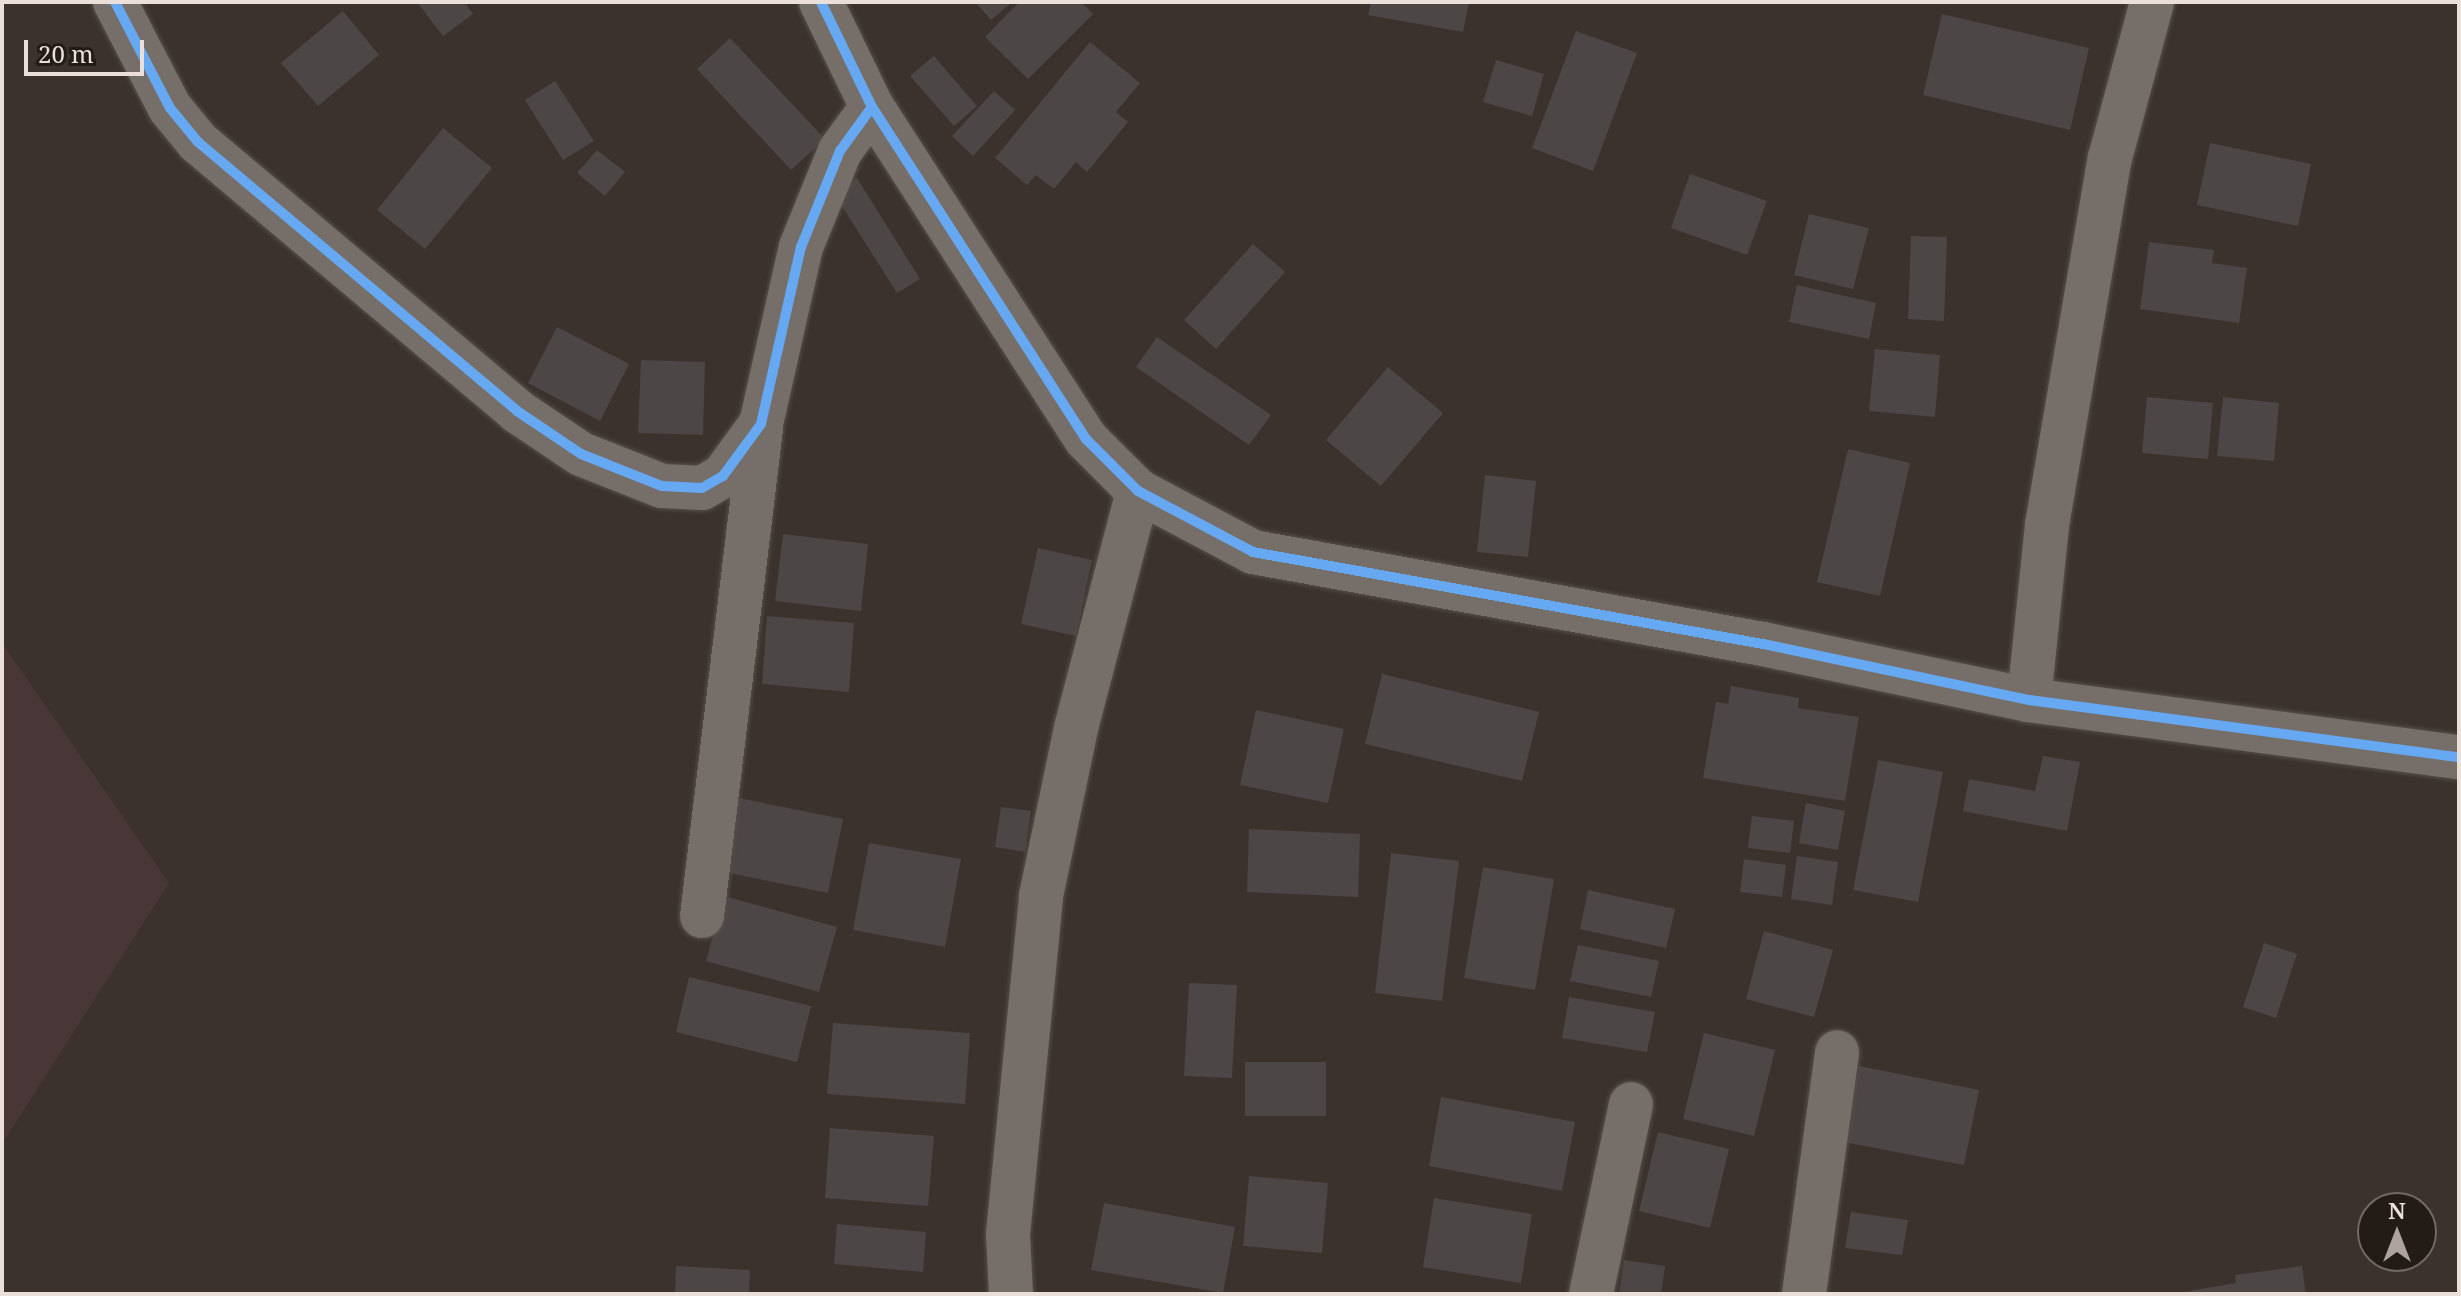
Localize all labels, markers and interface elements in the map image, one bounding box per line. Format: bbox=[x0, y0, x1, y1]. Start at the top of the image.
scale bar bbox=[28, 24, 148, 74]
text: 20 m bbox=[38, 37, 94, 70]
north arrow bbox=[2357, 1192, 2437, 1272]
text: N bbox=[2388, 1195, 2406, 1225]

